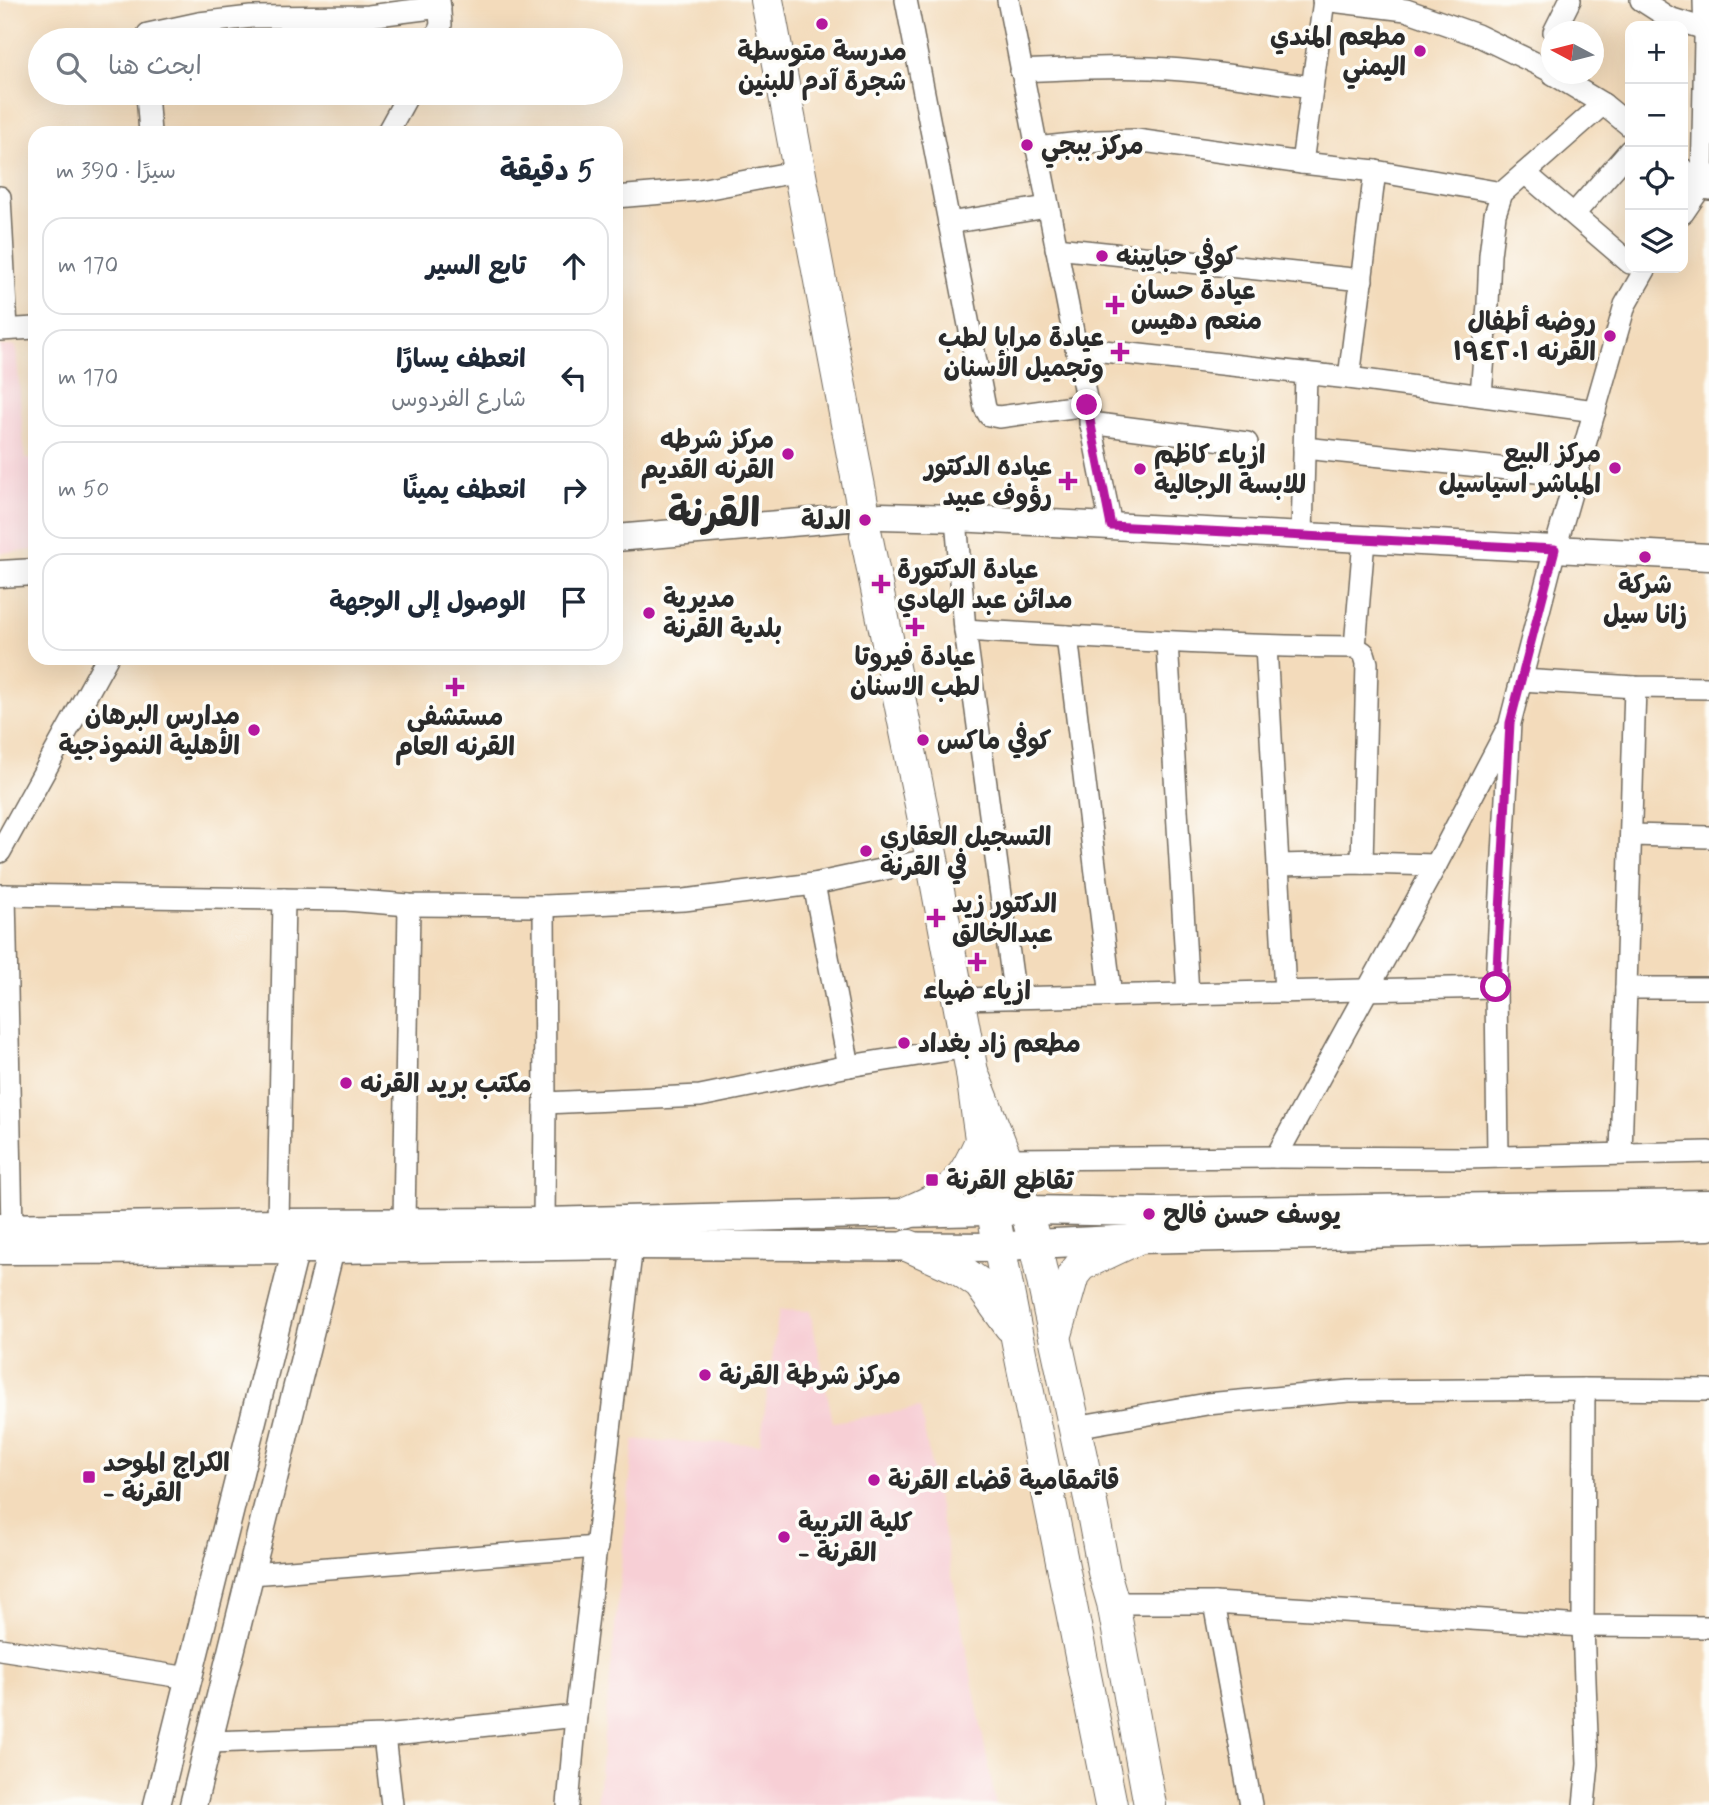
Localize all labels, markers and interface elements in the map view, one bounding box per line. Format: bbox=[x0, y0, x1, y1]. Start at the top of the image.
marker: مدرسة متوسطة شجرة آدم للبنين bbox=[814, 16, 830, 32]
place label: مطعم المندي اليمني bbox=[1270, 21, 1406, 90]
north arrow bbox=[1541, 21, 1604, 84]
map controls bbox=[1625, 21, 1688, 273]
button: + bbox=[1625, 21, 1688, 84]
search box bbox=[28, 28, 623, 105]
place label: مدرسة متوسطة شجرة آدم للبنين bbox=[737, 36, 907, 101]
marker: مطعم المندي اليمني bbox=[1412, 43, 1428, 59]
icon: search bbox=[52, 48, 90, 86]
text: ابحث هنا bbox=[108, 50, 202, 84]
button: − bbox=[1625, 84, 1688, 147]
place label: مركز ببجي bbox=[1041, 130, 1144, 169]
marker: مركز ببجي bbox=[1019, 137, 1035, 153]
button: locate bbox=[1625, 147, 1688, 210]
text: 5 دقيقة bbox=[500, 152, 595, 191]
text: سيرًا · 390 m bbox=[56, 157, 176, 187]
button: layers bbox=[1625, 210, 1688, 273]
place label: كوفي حبايبنه bbox=[1116, 237, 1238, 275]
icon: ahead bbox=[555, 247, 593, 285]
marker: كوفي حبايبنه bbox=[1094, 248, 1110, 264]
text: تابع السير bbox=[426, 250, 526, 284]
text: 170 m bbox=[58, 251, 118, 281]
place label: عيادة حسان منعم دهيس bbox=[1131, 275, 1262, 340]
marker: عيادة حسان منعم دهيس bbox=[1105, 295, 1125, 315]
place label: روضه أطفال القرنه ١٩٤٢٠١ bbox=[1454, 305, 1596, 370]
place label: عيادة مرايا لطب وتجميل الأسنان bbox=[938, 322, 1104, 386]
marker: روضه أطفال القرنه ١٩٤٢٠١ bbox=[1602, 328, 1618, 344]
marker: عيادة مرايا لطب وتجميل الأسنان bbox=[1110, 342, 1130, 362]
text: انعطف يسارًا bbox=[396, 343, 526, 377]
icon: left bbox=[555, 359, 593, 397]
text: 170 m bbox=[58, 363, 118, 393]
text: شارع الفردوس bbox=[391, 385, 526, 415]
route end bbox=[1071, 389, 1102, 420]
place label: مركز شرطه القرنه القديم bbox=[641, 424, 774, 489]
place label: مركز البيع المباشر اسياسيل bbox=[1438, 438, 1601, 502]
place label: ازياء كاظم للابسة الرجالية bbox=[1154, 439, 1306, 503]
marker: مركز شرطه القرنه القديم bbox=[780, 446, 796, 462]
place label: عياده الدكتور رؤوف عبيد bbox=[923, 451, 1052, 515]
marker: مركز البيع المباشر اسياسيل bbox=[1607, 460, 1623, 476]
marker: ازياء كاظم للابسة الرجالية bbox=[1132, 461, 1148, 477]
icon: right bbox=[555, 471, 593, 509]
marker: عياده الدكتور رؤوف عبيد bbox=[1058, 471, 1078, 491]
text: انعطف يمينًا bbox=[403, 474, 526, 508]
text: 50 m bbox=[58, 475, 110, 505]
district label: القرنة bbox=[668, 489, 760, 541]
place label: الدلة bbox=[801, 505, 851, 539]
marker: الدلة bbox=[857, 512, 873, 528]
marker: شركة زانا سيل bbox=[1637, 549, 1653, 565]
place label: عيادة الدكتورة مدائن عبد الهادي bbox=[897, 554, 1073, 618]
place label: شركة زانا سيل bbox=[1603, 569, 1687, 633]
marker: عيادة الدكتورة مدائن عبد الهادي bbox=[871, 574, 891, 594]
icon: arrive bbox=[555, 583, 593, 621]
place label: مديرية بلدية القرنة bbox=[663, 583, 782, 647]
text: الوصول إلى الوجهة bbox=[329, 586, 526, 620]
marker: مديرية بلدية القرنة bbox=[641, 605, 657, 621]
marker: عيادة فيروتا لطب الاسنان bbox=[905, 617, 925, 637]
place label: عيادة فيروتا لطب الاسنان bbox=[850, 641, 980, 705]
marker: مستشفى القرنه العام bbox=[445, 677, 465, 697]
place label: مدارس البرهان الأهلية النموذجية bbox=[59, 700, 240, 764]
place label: مستشفى القرنه العام bbox=[395, 701, 515, 766]
place label: كوفي ماكس bbox=[937, 721, 1052, 759]
marker: مدارس البرهان الأهلية النموذجية bbox=[246, 722, 262, 738]
marker: كوفي ماكس bbox=[915, 732, 931, 748]
place label: التسجيل العقاري في القرنة bbox=[880, 821, 1052, 885]
marker: التسجيل العقاري في القرنة bbox=[858, 843, 874, 859]
place label: الدكتور زيد عبدالخالق bbox=[952, 888, 1057, 952]
marker: الدكتور زيد عبدالخالق bbox=[926, 908, 946, 928]
marker: ازياء ضياء bbox=[967, 952, 987, 972]
route start bbox=[1480, 971, 1511, 1002]
place label: ازياء ضياء bbox=[923, 975, 1031, 1009]
place label: مطعم زاد بغداد bbox=[918, 1028, 1081, 1063]
marker: مطعم زاد بغداد bbox=[896, 1035, 912, 1051]
place label: مكتب بريد القرنه bbox=[360, 1068, 532, 1102]
marker: مكتب بريد القرنه bbox=[338, 1075, 354, 1091]
place label: تقاطع القرنة bbox=[946, 1165, 1075, 1199]
marker: تقاطع القرنة bbox=[924, 1172, 940, 1188]
place label: يوسف حسن فالح bbox=[1163, 1199, 1341, 1233]
marker: يوسف حسن فالح bbox=[1141, 1206, 1157, 1222]
place label: مركز شرطة القرنة bbox=[719, 1360, 901, 1394]
marker: مركز شرطة القرنة bbox=[697, 1367, 713, 1383]
place label: الكراج الموحد - القرنة bbox=[103, 1447, 230, 1511]
place label: قائمقامية قضاء القرنة bbox=[888, 1465, 1120, 1499]
marker: الكراج الموحد - القرنة bbox=[81, 1469, 97, 1485]
marker: قائمقامية قضاء القرنة bbox=[866, 1472, 882, 1488]
place label: كلية التربية - القرنة bbox=[798, 1507, 913, 1571]
marker: كلية التربية - القرنة bbox=[776, 1529, 792, 1545]

